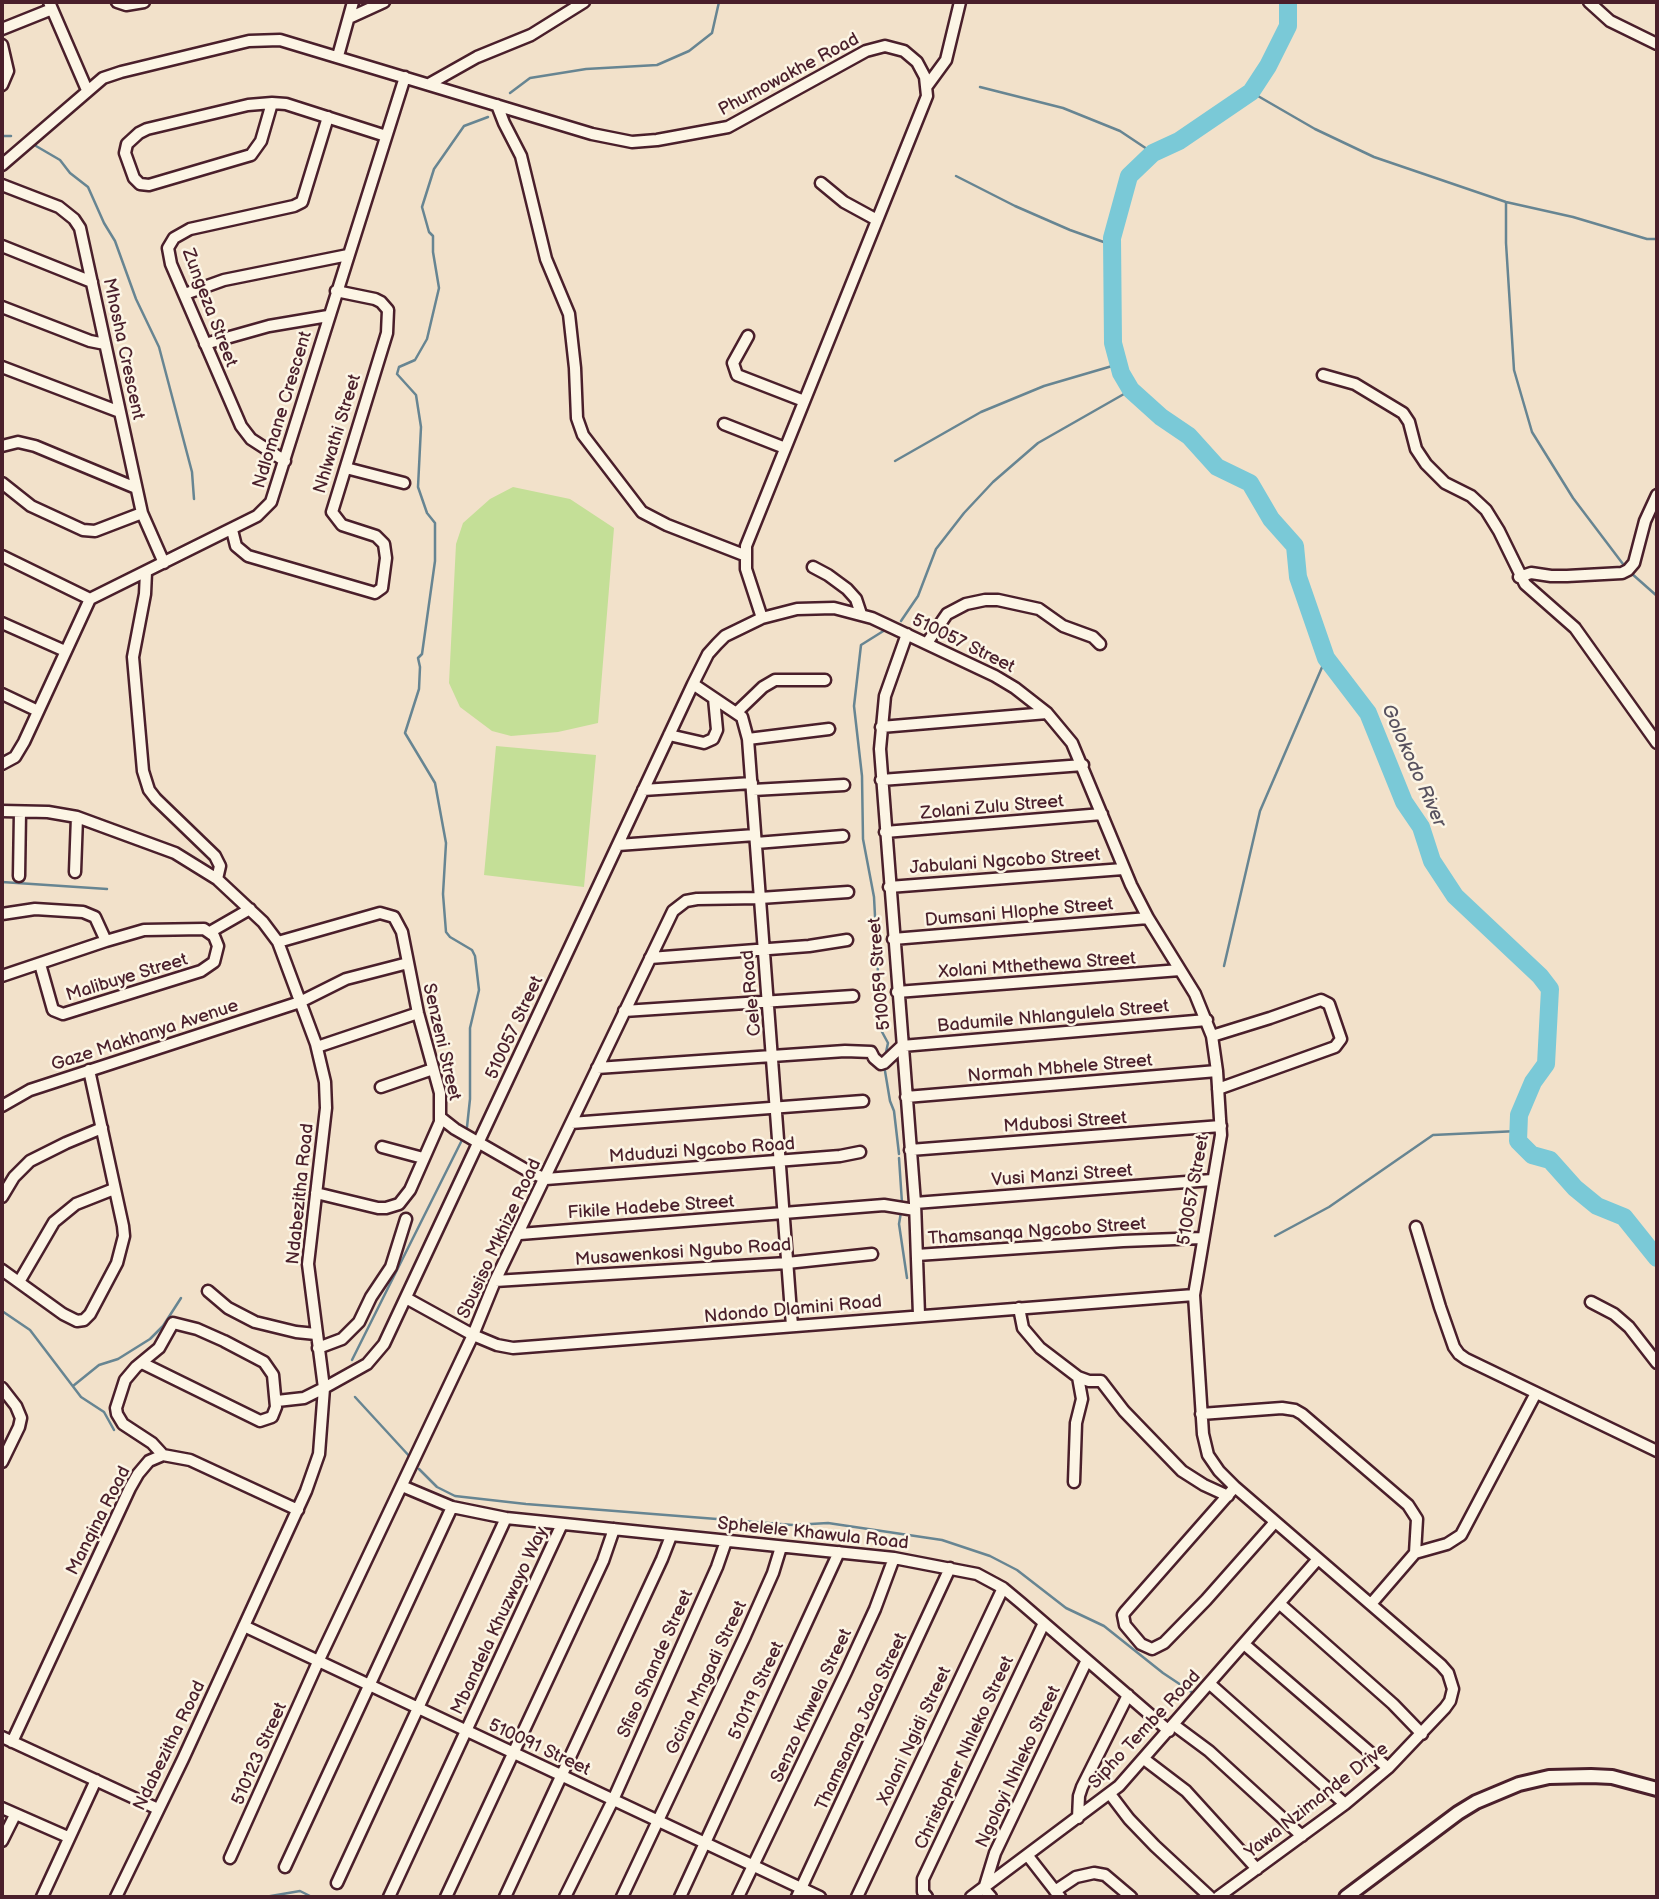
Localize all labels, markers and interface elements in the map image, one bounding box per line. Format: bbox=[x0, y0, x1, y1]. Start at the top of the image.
street label: Phumowakhe Road bbox=[715, 29, 863, 121]
street label: Zungeza Street bbox=[177, 246, 241, 370]
street label: Mhosha Crescent bbox=[97, 276, 149, 422]
street label: Ndlomane Crescent bbox=[249, 329, 317, 491]
street label: Nhlwathi Street bbox=[310, 372, 366, 496]
street label: 510057 Street bbox=[908, 610, 1018, 678]
water label: Golokodo River bbox=[1376, 701, 1450, 831]
street label: Zolani Zulu Street bbox=[920, 791, 1064, 825]
street label: Jabulani Ngcobo Street bbox=[909, 845, 1101, 879]
street label: Dumsani Hlophe Street bbox=[924, 894, 1114, 932]
street label: 510059 Street bbox=[864, 917, 896, 1031]
street label: Xolani Mthethewa Street bbox=[938, 948, 1136, 984]
street label: Malibuye Street bbox=[64, 949, 190, 1007]
street label: Cele Road bbox=[737, 949, 767, 1037]
street label: 510057 Street bbox=[482, 973, 548, 1083]
street label: Senzeni Street bbox=[417, 981, 465, 1103]
street label: Gaze Makhanya Avenue bbox=[49, 996, 241, 1076]
street label: Badumile Nhlangulela Street bbox=[936, 996, 1170, 1038]
street label: Normah Mbhele Street bbox=[967, 1050, 1153, 1088]
street label: Mdubosi Street bbox=[1003, 1108, 1127, 1138]
street label: Ndabezitha Road bbox=[283, 1122, 319, 1266]
street label: 510057 Street bbox=[1174, 1133, 1214, 1247]
street label: Mduduzi Ngcobo Road bbox=[608, 1134, 796, 1168]
street label: Sbusiso Mkhize Road bbox=[453, 1156, 547, 1322]
street label: Vusi Manzi Street bbox=[991, 1160, 1133, 1192]
street label: Fikile Hadebe Street bbox=[567, 1191, 735, 1225]
street label: Thamsanqa Ngcobo Street bbox=[927, 1214, 1147, 1250]
street label: Musawenkosi Ngubo Road bbox=[574, 1235, 792, 1271]
street label: Ndondo Dlamini Road bbox=[703, 1291, 883, 1329]
street label: Manqina Road bbox=[62, 1463, 136, 1579]
street label: Sphelele Khawula Road bbox=[716, 1513, 910, 1555]
street label: Mbandela Khuzwayo Way bbox=[447, 1524, 553, 1718]
street label: Sfiso Shande Street bbox=[614, 1586, 698, 1742]
street label: Gcina Mngadi Street bbox=[662, 1597, 752, 1759]
street label: Senzo Khwela Street bbox=[767, 1625, 857, 1787]
street label: Thamsanqa Jaca Street bbox=[811, 1630, 913, 1814]
street label: 510119 Street bbox=[725, 1638, 789, 1744]
street label: Christopher Nhleko Street bbox=[911, 1653, 1019, 1853]
street label: Xolani Ngidi Street bbox=[873, 1663, 957, 1809]
street label: Sipho Tembe Road bbox=[1084, 1666, 1206, 1794]
street label: Ndabezitha Road bbox=[129, 1678, 211, 1814]
street label: Ngoloyi Nhleko Street bbox=[972, 1683, 1066, 1851]
street label: 510123 Street bbox=[228, 1699, 292, 1809]
street label: 510091 Street bbox=[485, 1715, 593, 1781]
street label: Yawa Nzimande Drive bbox=[1241, 1738, 1393, 1864]

